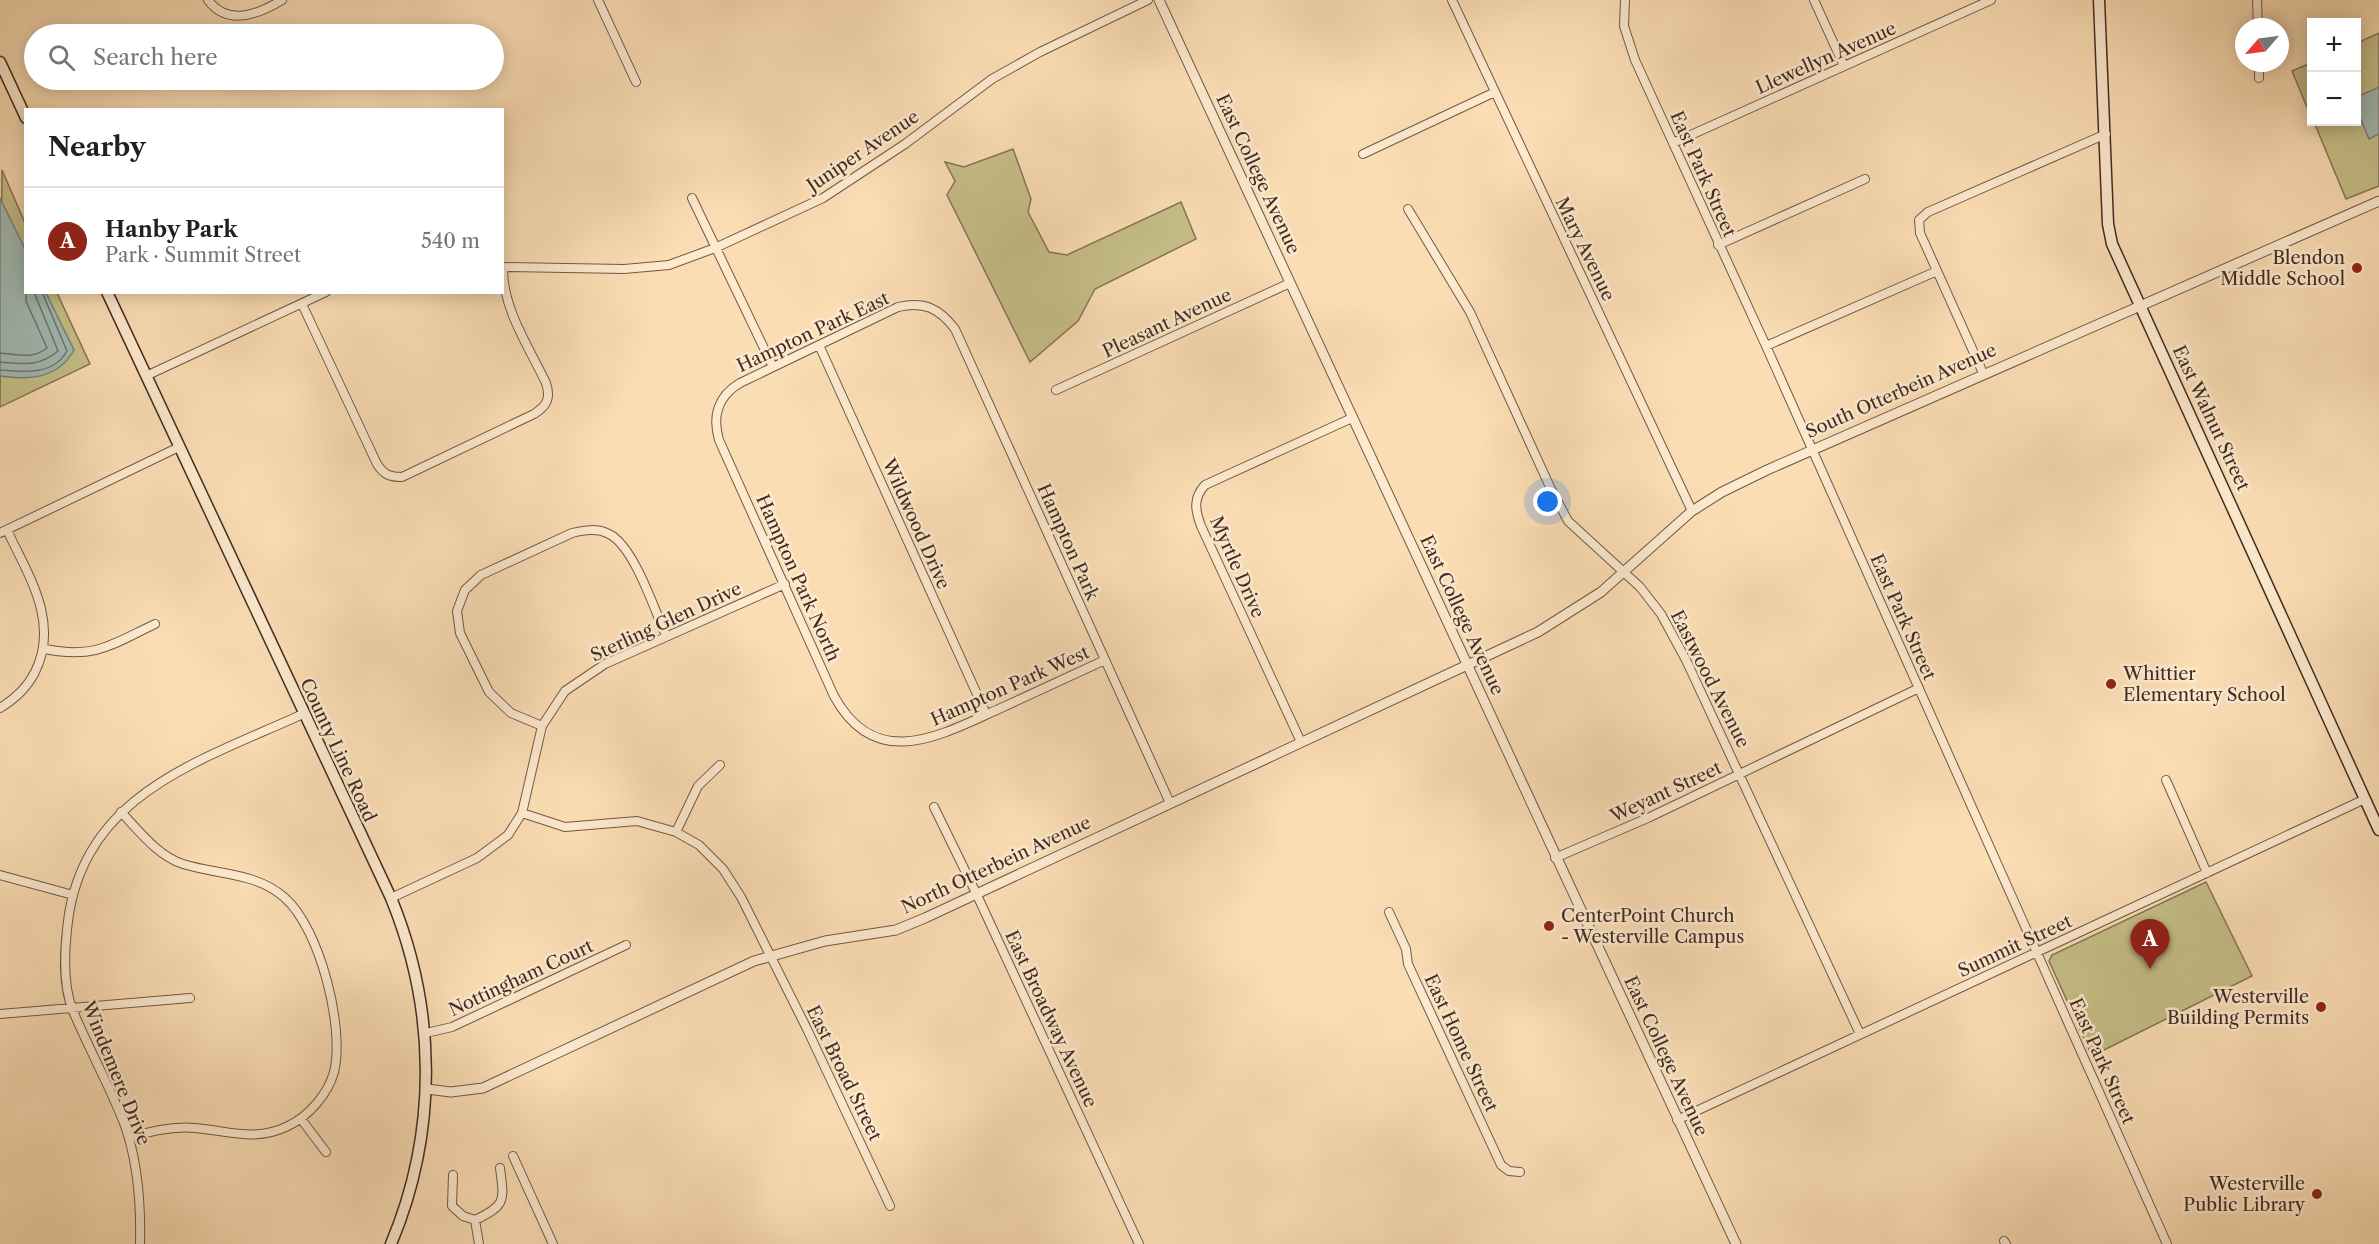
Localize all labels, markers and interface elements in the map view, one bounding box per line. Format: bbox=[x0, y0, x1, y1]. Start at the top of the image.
street label: Llewellyn Avenue bbox=[1752, 17, 1900, 99]
north arrow bbox=[2235, 18, 2289, 72]
map controls bbox=[2307, 18, 2361, 126]
button: + bbox=[2307, 18, 2361, 72]
search box bbox=[24, 24, 504, 90]
icon: search bbox=[45, 41, 78, 74]
text: Search here bbox=[93, 44, 218, 71]
button: − bbox=[2307, 72, 2361, 126]
street label: East College Avenue bbox=[1211, 90, 1305, 258]
street label: Juniper Avenue bbox=[800, 105, 923, 198]
street label: East Park Street bbox=[1665, 108, 1741, 241]
text: Nearby bbox=[48, 131, 146, 163]
street label: Mary Avenue bbox=[1550, 194, 1620, 304]
text: Hanby Park bbox=[105, 216, 238, 243]
text: A bbox=[60, 229, 75, 253]
text: 540 m bbox=[421, 229, 480, 253]
text: Park · Summit Street bbox=[105, 243, 301, 267]
place label: Blendon Middle School bbox=[2220, 247, 2345, 290]
marker: Blendon Middle School bbox=[2350, 261, 2364, 275]
street label: Pleasant Avenue bbox=[1099, 283, 1235, 363]
street label: Hampton Park East bbox=[733, 287, 893, 377]
street label: South Otterbein Avenue bbox=[1802, 339, 2000, 443]
street label: East Walnut Street bbox=[2168, 342, 2255, 495]
street label: Wildwood Drive bbox=[877, 455, 955, 593]
street label: Hampton Park bbox=[1032, 480, 1104, 605]
your location bbox=[1533, 487, 1562, 516]
street label: Hampton Park North bbox=[751, 491, 845, 665]
street label: Myrtle Drive bbox=[1205, 513, 1269, 621]
street label: East College Avenue bbox=[1415, 531, 1509, 699]
street label: East Park Street bbox=[1865, 551, 1941, 684]
street label: Sterling Glen Drive bbox=[587, 577, 745, 667]
street label: Eastwood Avenue bbox=[1666, 606, 1754, 752]
street label: Hampton Park West bbox=[927, 641, 1093, 731]
place label: Whittier Elementary School bbox=[2122, 663, 2286, 706]
street label: County Line Road bbox=[295, 675, 381, 825]
marker: Whittier Elementary School bbox=[2104, 677, 2118, 691]
street label: Weyant Street bbox=[1606, 756, 1726, 828]
street label: North Otterbein Avenue bbox=[898, 811, 1094, 919]
place label: CenterPoint Church - Westerville Campus bbox=[1561, 905, 1744, 948]
street label: Summit Street bbox=[1955, 910, 2076, 982]
marker: CenterPoint Church - Westerville Campus bbox=[1542, 919, 1556, 933]
pin: A bbox=[2130, 920, 2170, 969]
street label: East Broadway Avenue bbox=[1000, 927, 1102, 1111]
street label: Nottingham Court bbox=[445, 935, 597, 1021]
street label: East Home Street bbox=[1419, 971, 1503, 1116]
street label: East College Avenue bbox=[1619, 972, 1713, 1140]
place label: Westerville Building Permits bbox=[2167, 986, 2309, 1029]
street label: East Park Street bbox=[2064, 995, 2140, 1128]
street label: Windemere Drive bbox=[77, 997, 155, 1148]
marker: Westerville Building Permits bbox=[2314, 1000, 2328, 1014]
street label: East Broad Street bbox=[802, 1002, 887, 1145]
place label: Westerville Public Library bbox=[2183, 1173, 2306, 1216]
marker: Westerville Public Library bbox=[2310, 1187, 2324, 1201]

